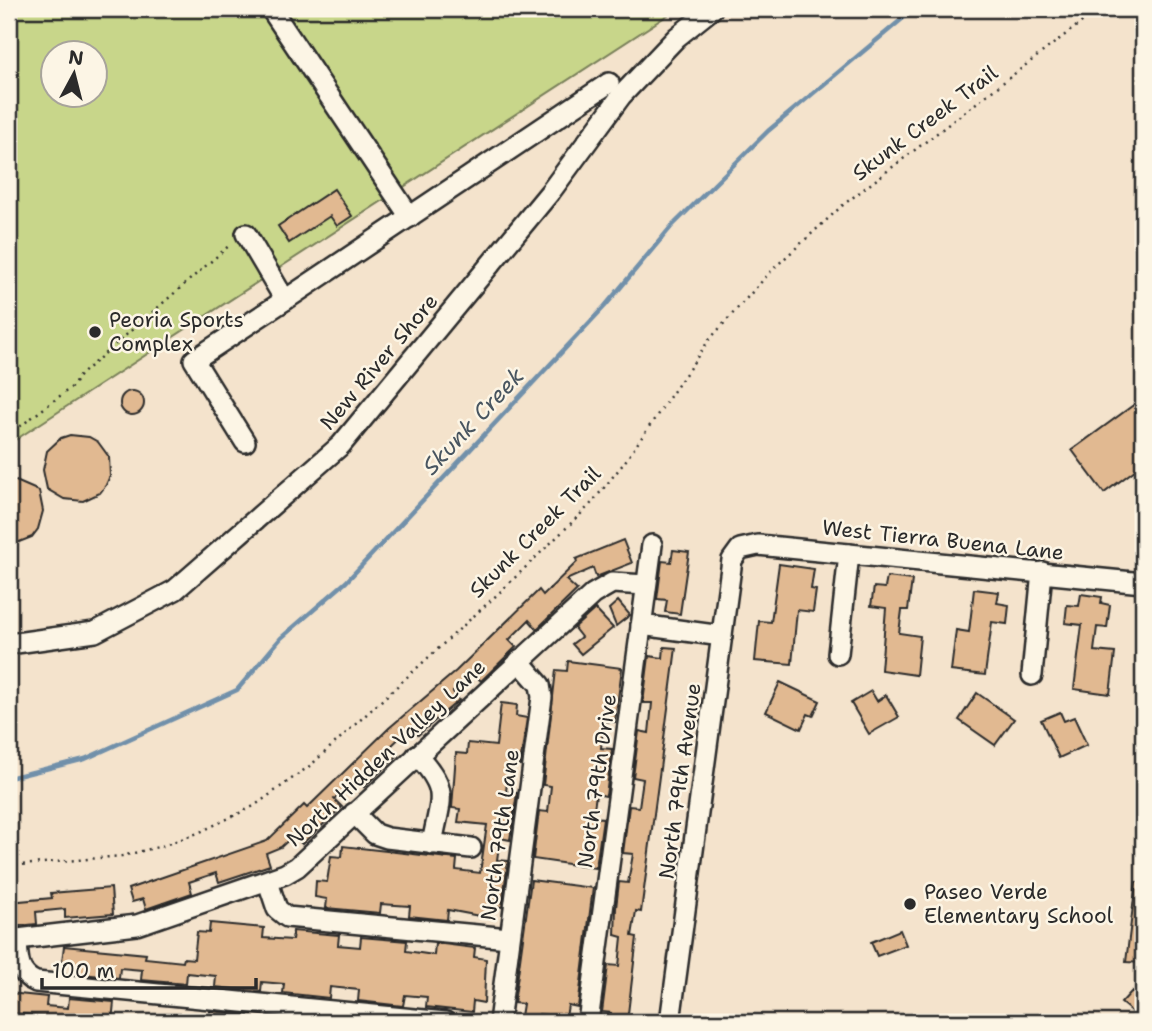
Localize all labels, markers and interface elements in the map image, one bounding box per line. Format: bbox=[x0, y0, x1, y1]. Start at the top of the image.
north arrow bbox=[38, 38, 108, 108]
text: N bbox=[67, 44, 85, 71]
street label: Skunk Creek Trail bbox=[847, 59, 1004, 187]
street label: New River Shore bbox=[314, 288, 444, 436]
place label: Peoria Sports Complex bbox=[109, 306, 244, 358]
marker: Peoria Sports Complex bbox=[87, 324, 103, 340]
water label: Skunk Creek bbox=[415, 361, 531, 481]
street label: Skunk Creek Trail bbox=[463, 460, 607, 604]
street label: West Tierra Buena Lane bbox=[821, 513, 1065, 567]
street label: North Hidden Valley Lane bbox=[280, 653, 492, 853]
street label: North 79th Avenue bbox=[652, 681, 708, 881]
street label: North 79th Drive bbox=[571, 692, 623, 870]
street label: North 79th Lane bbox=[474, 747, 526, 923]
place label: Paseo Verde Elementary School bbox=[924, 878, 1114, 930]
marker: Paseo Verde Elementary School bbox=[902, 896, 918, 912]
scale bar bbox=[42, 947, 256, 991]
text: 100 m bbox=[52, 957, 115, 985]

